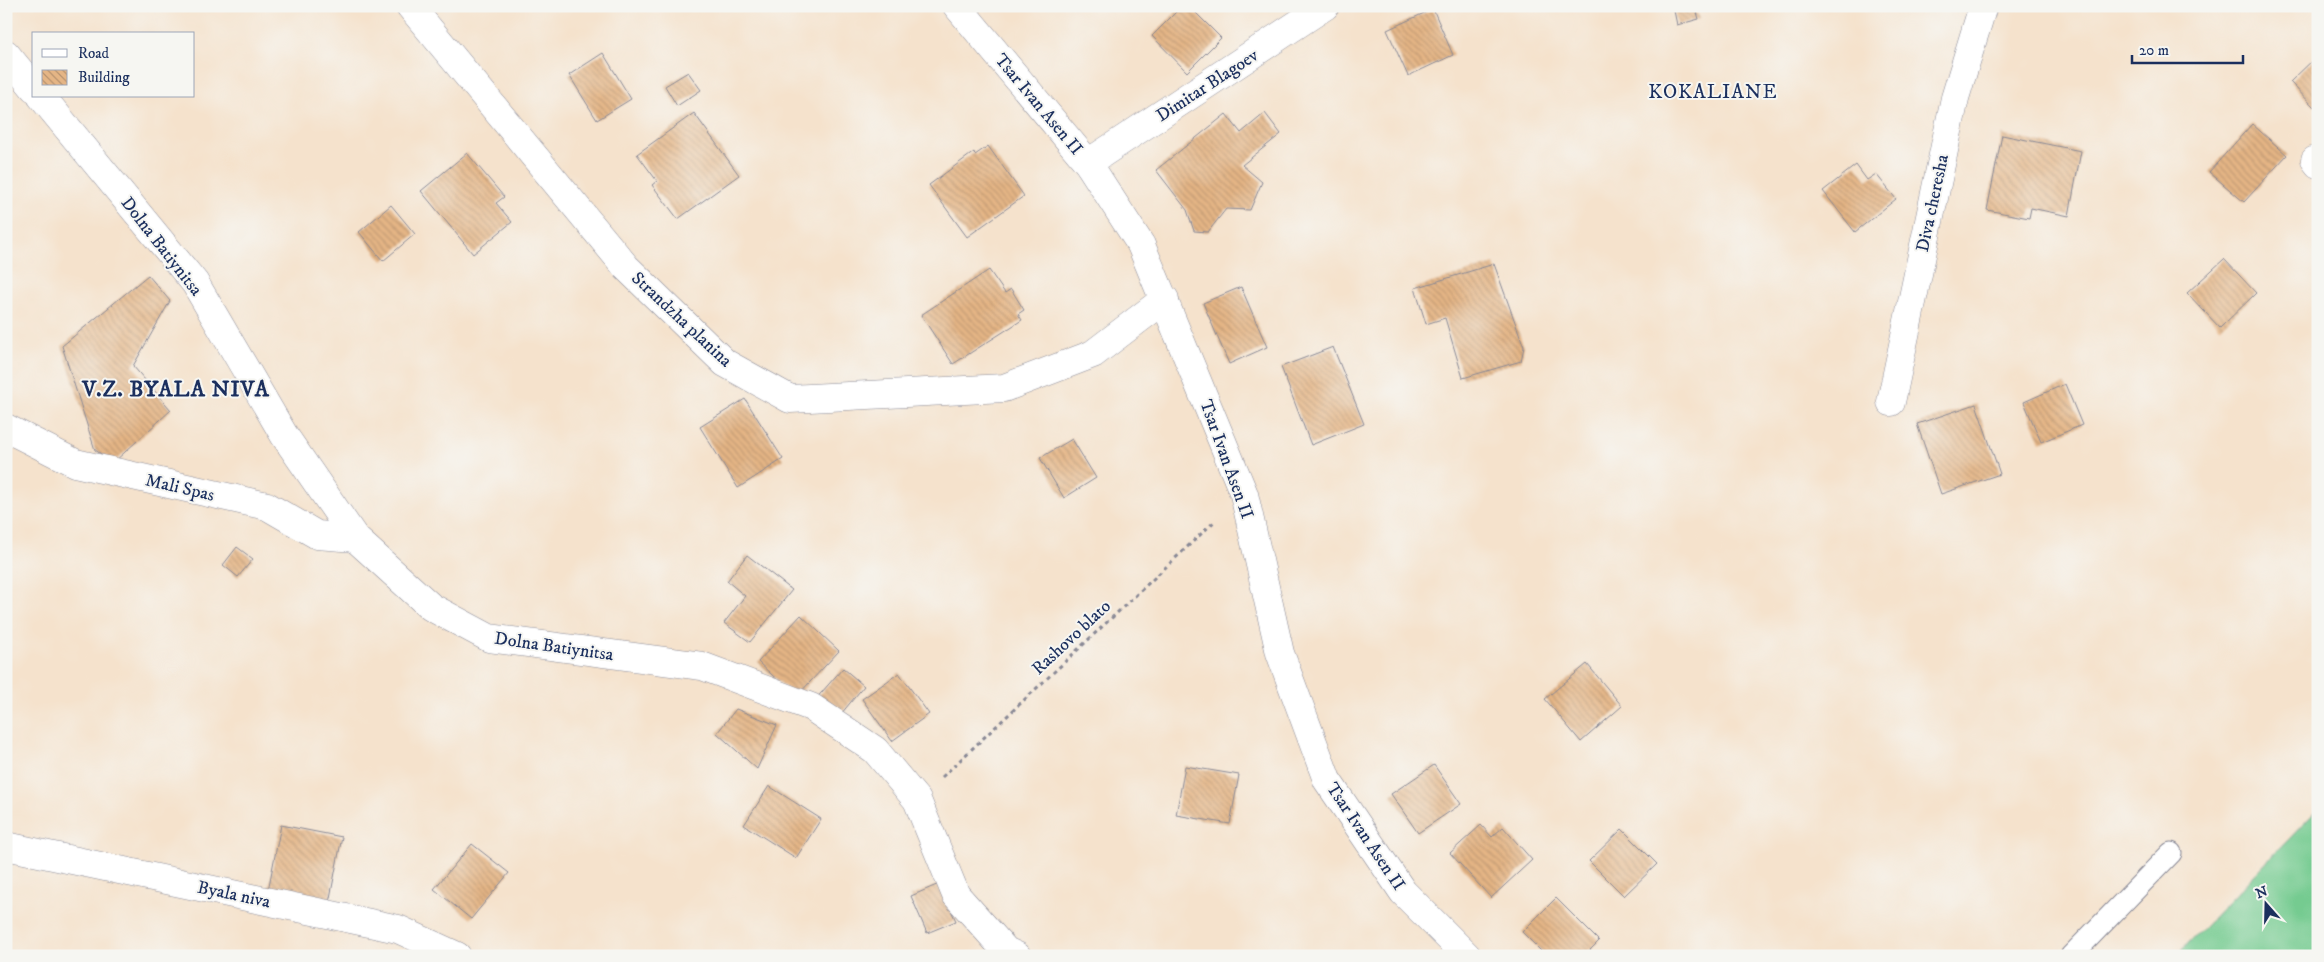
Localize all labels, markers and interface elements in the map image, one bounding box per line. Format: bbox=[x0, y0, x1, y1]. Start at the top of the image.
legend bbox=[32, 32, 195, 98]
scale bar bbox=[2132, 32, 2243, 64]
text: 20 m bbox=[2139, 41, 2169, 60]
text: Road bbox=[78, 44, 110, 63]
street label: Dimitar Blagoev bbox=[1152, 45, 1263, 127]
street label: Tsar Ivan Asen II bbox=[990, 50, 1087, 160]
text: Building bbox=[78, 68, 130, 87]
district label: KOKALIANE bbox=[1648, 80, 1778, 105]
street label: Diva cheresha bbox=[1912, 152, 1954, 254]
street label: Dolna Batiynitsa bbox=[116, 193, 207, 301]
street label: Strandzha planina bbox=[626, 267, 737, 372]
district label: V.Z. BYALA NIVA bbox=[81, 376, 270, 403]
street label: Tsar Ivan Asen II bbox=[1194, 397, 1258, 522]
street label: Mali Spas bbox=[143, 469, 216, 507]
street label: Rashovo blato bbox=[1028, 595, 1116, 680]
street label: Dolna Batiynitsa bbox=[493, 628, 615, 666]
street label: Tsar Ivan Asen II bbox=[1321, 778, 1409, 895]
street label: Byala niva bbox=[195, 877, 273, 914]
north arrow bbox=[2242, 880, 2292, 930]
text: N bbox=[2253, 882, 2271, 903]

